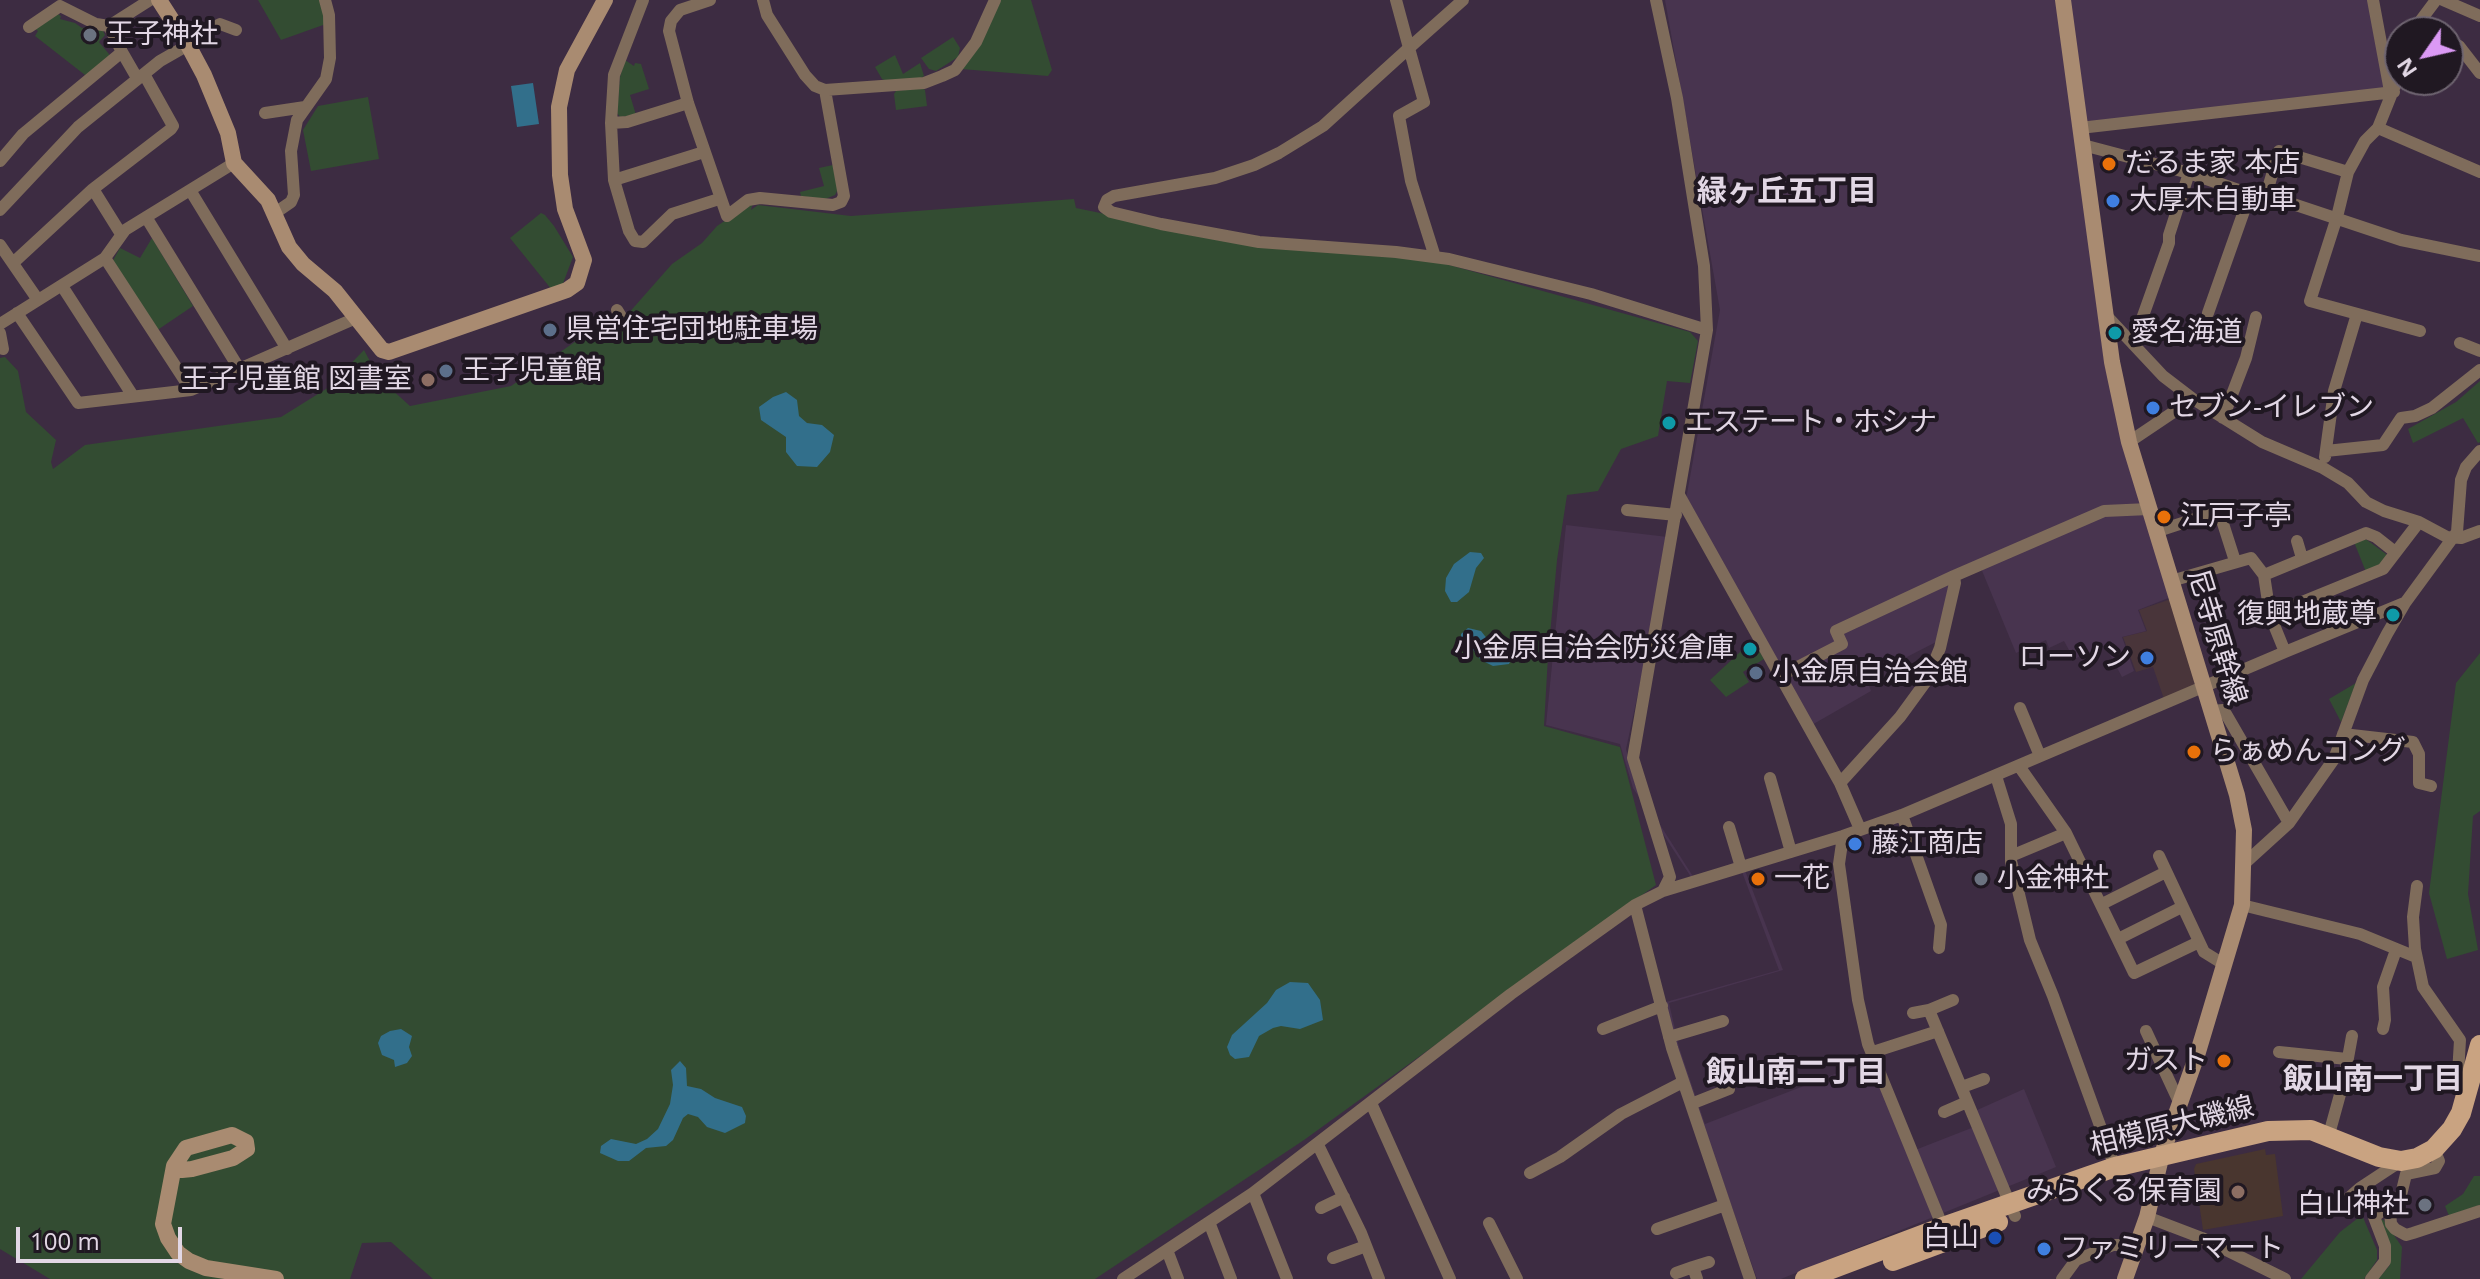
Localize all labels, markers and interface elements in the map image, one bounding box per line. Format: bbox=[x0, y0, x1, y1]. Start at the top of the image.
north arrow bbox=[2384, 16, 2464, 96]
place label: 王子神社 bbox=[106, 18, 218, 52]
marker: 王子神社 bbox=[81, 26, 99, 44]
text: N bbox=[2388, 53, 2423, 84]
place label: だるま家 本店 bbox=[2125, 147, 2300, 181]
marker: だるま家 本店 bbox=[2100, 155, 2118, 173]
district label: 緑ヶ丘五丁目 bbox=[1697, 174, 1877, 210]
place label: 大厚木自動車 bbox=[2129, 184, 2297, 218]
marker: 大厚木自動車 bbox=[2104, 192, 2122, 210]
place label: 県営住宅団地駐車場 bbox=[566, 313, 818, 347]
place label: 愛名海道 bbox=[2131, 316, 2243, 350]
marker: 県営住宅団地駐車場 bbox=[541, 321, 559, 339]
marker: 愛名海道 bbox=[2106, 324, 2124, 342]
place label: 王子児童館 bbox=[462, 354, 602, 388]
marker: 王子児童館 bbox=[437, 362, 455, 380]
place label: 王子児童館 図書室 bbox=[181, 363, 412, 397]
marker: 王子児童館 図書室 bbox=[419, 371, 437, 389]
place label: セブン-イレブン bbox=[2169, 391, 2374, 425]
marker: セブン-イレブン bbox=[2144, 399, 2162, 417]
place label: エステート・ホシナ bbox=[1685, 406, 1937, 440]
marker: エステート・ホシナ bbox=[1660, 414, 1678, 432]
place label: 江戸子亭 bbox=[2180, 500, 2292, 534]
marker: 江戸子亭 bbox=[2155, 508, 2173, 526]
street label: 尼寺原幹線 bbox=[2179, 565, 2253, 709]
place label: 復興地蔵尊 bbox=[2237, 598, 2377, 632]
marker: 復興地蔵尊 bbox=[2384, 606, 2402, 624]
place label: 小金原自治会防災倉庫 bbox=[1454, 632, 1734, 666]
marker: 小金原自治会防災倉庫 bbox=[1741, 640, 1759, 658]
place label: ローソン bbox=[2019, 641, 2131, 675]
marker: ローソン bbox=[2138, 649, 2156, 667]
place label: 小金原自治会館 bbox=[1772, 656, 1968, 690]
marker: 小金原自治会館 bbox=[1747, 664, 1765, 682]
place label: らぁめんコング bbox=[2210, 735, 2406, 769]
marker: らぁめんコング bbox=[2185, 743, 2203, 761]
place label: 藤江商店 bbox=[1871, 827, 1983, 861]
marker: 藤江商店 bbox=[1846, 835, 1864, 853]
place label: 一花 bbox=[1774, 862, 1830, 896]
place label: 小金神社 bbox=[1997, 862, 2109, 896]
marker: 一花 bbox=[1749, 870, 1767, 888]
marker: 小金神社 bbox=[1972, 870, 1990, 888]
place label: ガスト bbox=[2124, 1044, 2208, 1078]
marker: ガスト bbox=[2215, 1052, 2233, 1070]
district label: 飯山南二丁目 bbox=[1706, 1055, 1886, 1091]
district label: 飯山南一丁目 bbox=[2283, 1062, 2463, 1098]
street label: 相模原大磯線 bbox=[2086, 1090, 2258, 1164]
place label: みらくる保育園 bbox=[2026, 1175, 2222, 1209]
marker: みらくる保育園 bbox=[2229, 1183, 2247, 1201]
place label: 白山神社 bbox=[2297, 1188, 2409, 1222]
marker: 白山神社 bbox=[2416, 1196, 2434, 1214]
scale bar bbox=[20, 1211, 186, 1261]
place label: 白山 bbox=[1923, 1221, 1979, 1255]
text: 100 m bbox=[30, 1224, 100, 1257]
marker: 白山 bbox=[1986, 1229, 2004, 1247]
place label: ファミリーマート bbox=[2060, 1232, 2284, 1266]
marker: ファミリーマート bbox=[2035, 1240, 2053, 1258]

